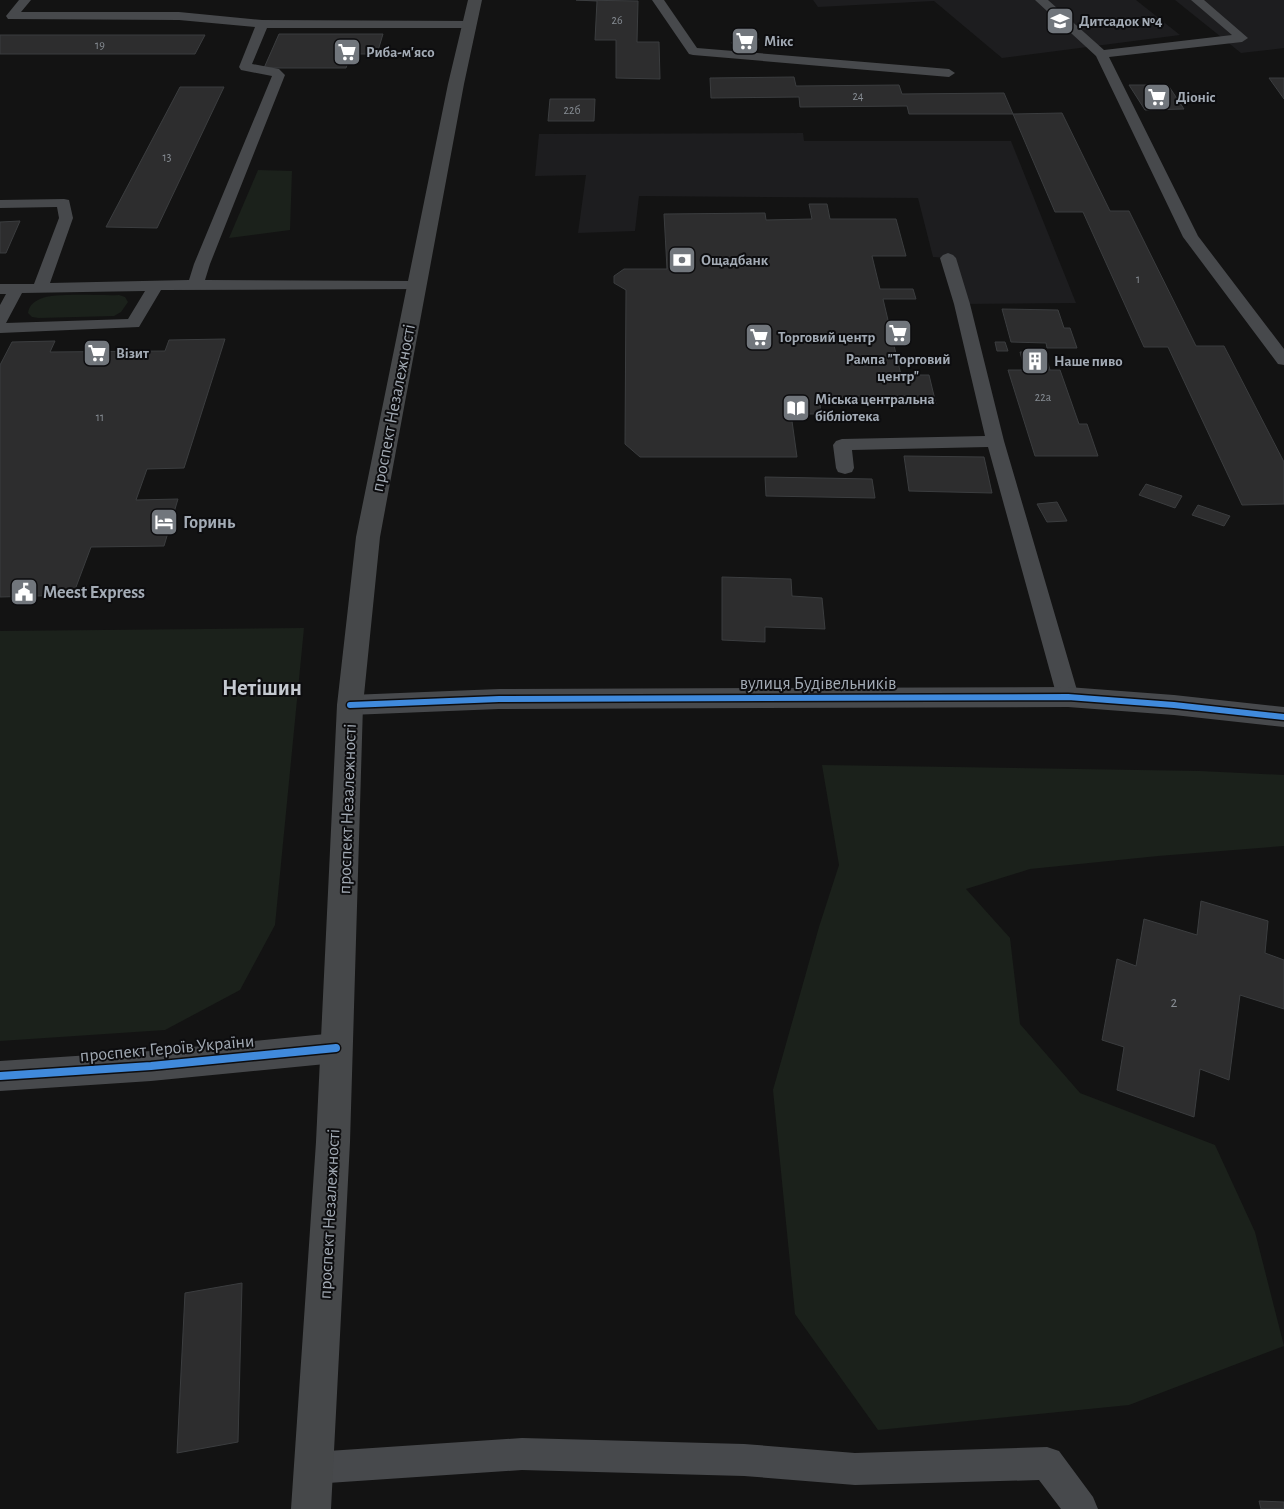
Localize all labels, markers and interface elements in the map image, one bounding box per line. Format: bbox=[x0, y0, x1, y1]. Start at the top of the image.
school or university icon: Дитсадок №4 bbox=[1045, 6, 1075, 36]
house number: 26 bbox=[611, 14, 623, 26]
place label: Дитсадок №4 bbox=[1079, 14, 1163, 29]
supermarket icon: Мікс bbox=[730, 26, 760, 56]
place label: Мікс bbox=[764, 34, 793, 49]
supermarket icon: Риба-м'ясо bbox=[332, 37, 362, 67]
house number: 19 bbox=[95, 39, 105, 51]
place label: Риба-м'ясо bbox=[366, 45, 435, 60]
supermarket icon: Діоніс bbox=[1142, 82, 1172, 112]
house number: 24 bbox=[852, 90, 864, 102]
place label: Діоніс bbox=[1176, 90, 1216, 105]
house number: 22б bbox=[564, 104, 580, 116]
house number: 13 bbox=[162, 151, 172, 163]
bank icon: Ощадбанк bbox=[667, 245, 697, 275]
place label: Ощадбанк bbox=[701, 253, 769, 268]
house number: 1 bbox=[1136, 273, 1140, 285]
supermarket icon: Рампа "Торговий центр" bbox=[883, 318, 913, 348]
supermarket icon: Торговий центр bbox=[744, 322, 774, 352]
street label: проспект Незалежності bbox=[369, 323, 419, 494]
place label: Торговий центр bbox=[778, 330, 875, 345]
supermarket icon: Візит bbox=[82, 338, 112, 368]
place label: Візит bbox=[116, 346, 149, 361]
building icon: Наше пиво bbox=[1020, 346, 1050, 376]
place label: Рампа "Торговий центр" bbox=[846, 352, 950, 384]
place label: Наше пиво bbox=[1054, 354, 1123, 369]
house number: 22а bbox=[1035, 391, 1052, 403]
place label: Міська центральна бібліотека bbox=[815, 392, 935, 424]
library icon: Міська центральна бібліотека bbox=[781, 393, 811, 423]
house number: 11 bbox=[96, 411, 104, 423]
hotel icon: Горинь bbox=[149, 507, 179, 537]
place label: Горинь bbox=[183, 514, 236, 532]
public building icon: Meest Express bbox=[9, 577, 39, 607]
place label: Meest Express bbox=[43, 584, 145, 602]
street label: вулиця Будівельників bbox=[740, 675, 896, 693]
district label: Нетішин bbox=[222, 677, 302, 699]
street label: проспект Незалежності bbox=[336, 724, 360, 895]
house number: 2 bbox=[1171, 995, 1178, 1010]
street label: проспект Героїв України bbox=[79, 1032, 255, 1066]
street label: проспект Незалежності bbox=[317, 1128, 343, 1300]

